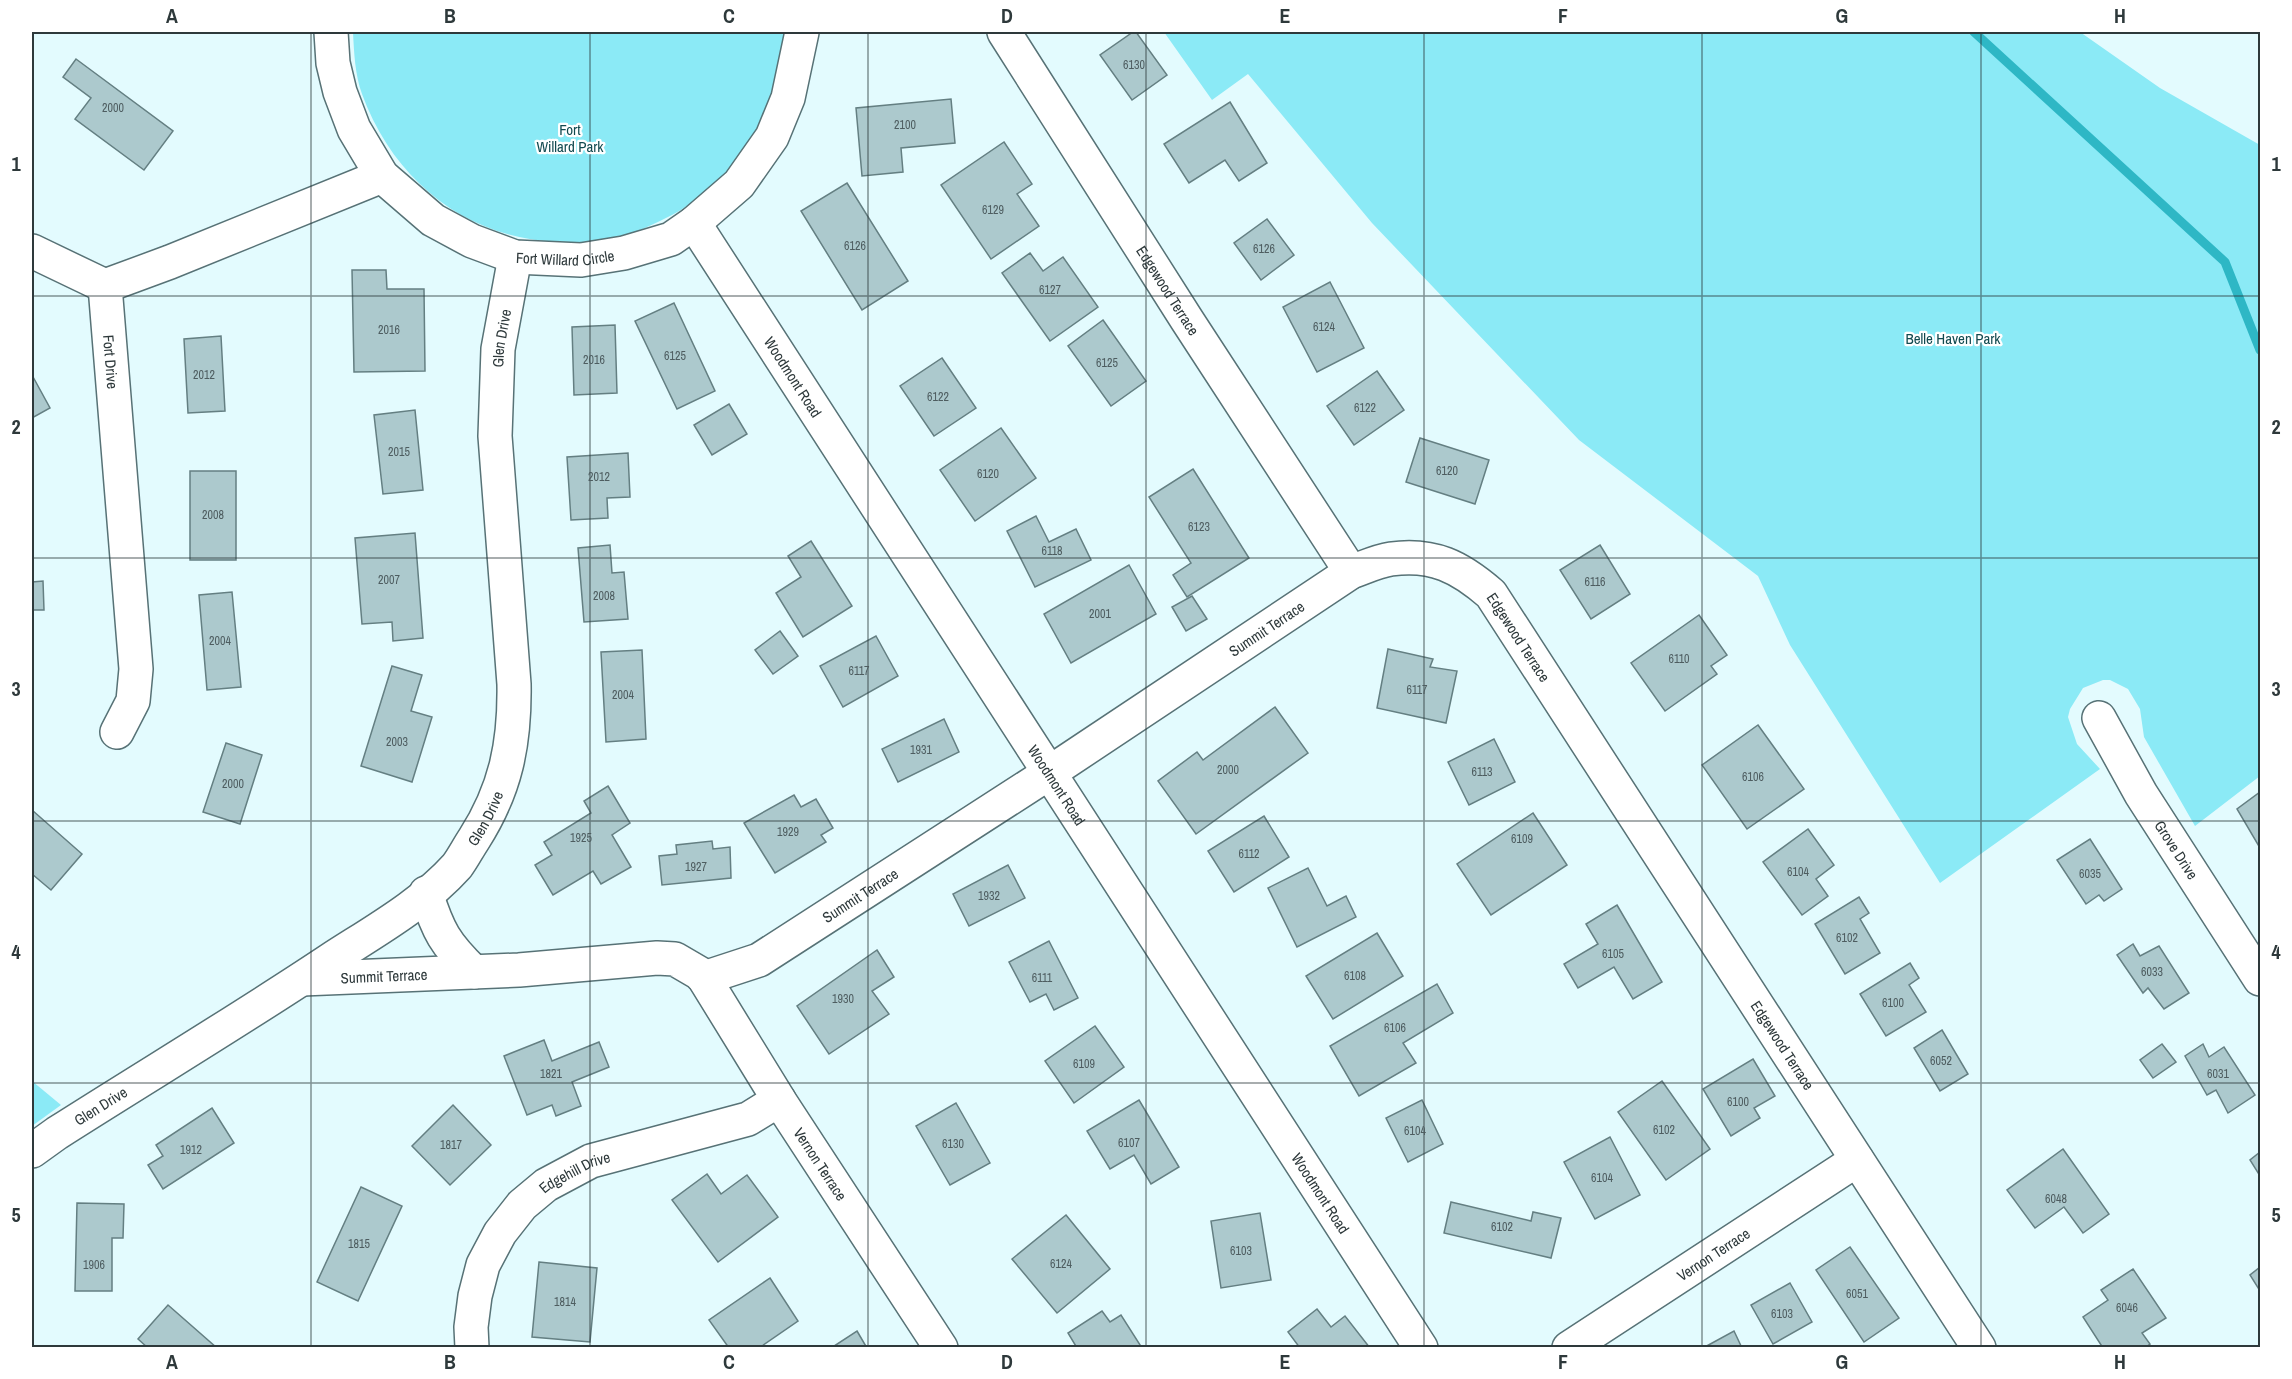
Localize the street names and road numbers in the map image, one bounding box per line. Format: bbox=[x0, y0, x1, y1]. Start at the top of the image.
street label: Edgewood Terrace bbox=[1132, 241, 1205, 339]
street label: Fort Willard Circle bbox=[516, 244, 616, 271]
street label: Glen Drive bbox=[487, 307, 516, 368]
street label: Woodmont Road bbox=[760, 332, 827, 421]
street label: Fort Drive bbox=[98, 334, 124, 390]
street label: Edgewood Terrace bbox=[1482, 588, 1556, 686]
street label: Summit Terrace bbox=[1224, 596, 1308, 661]
street label: Woodmont Road bbox=[1023, 740, 1091, 829]
street label: Glen Drive bbox=[462, 788, 508, 850]
street label: Grove Drive bbox=[2150, 816, 2204, 883]
street label: Summit Terrace bbox=[818, 863, 902, 927]
street label: Summit Terrace bbox=[340, 963, 428, 988]
street label: Edgewood Terrace bbox=[1746, 996, 1820, 1094]
street label: Glen Drive bbox=[70, 1081, 131, 1130]
street label: Vernon Terrace bbox=[789, 1123, 852, 1205]
street label: Edgehill Drive bbox=[534, 1146, 612, 1198]
street label: Woodmont Road bbox=[1287, 1149, 1355, 1237]
street label: Vernon Terrace bbox=[1672, 1222, 1754, 1286]

